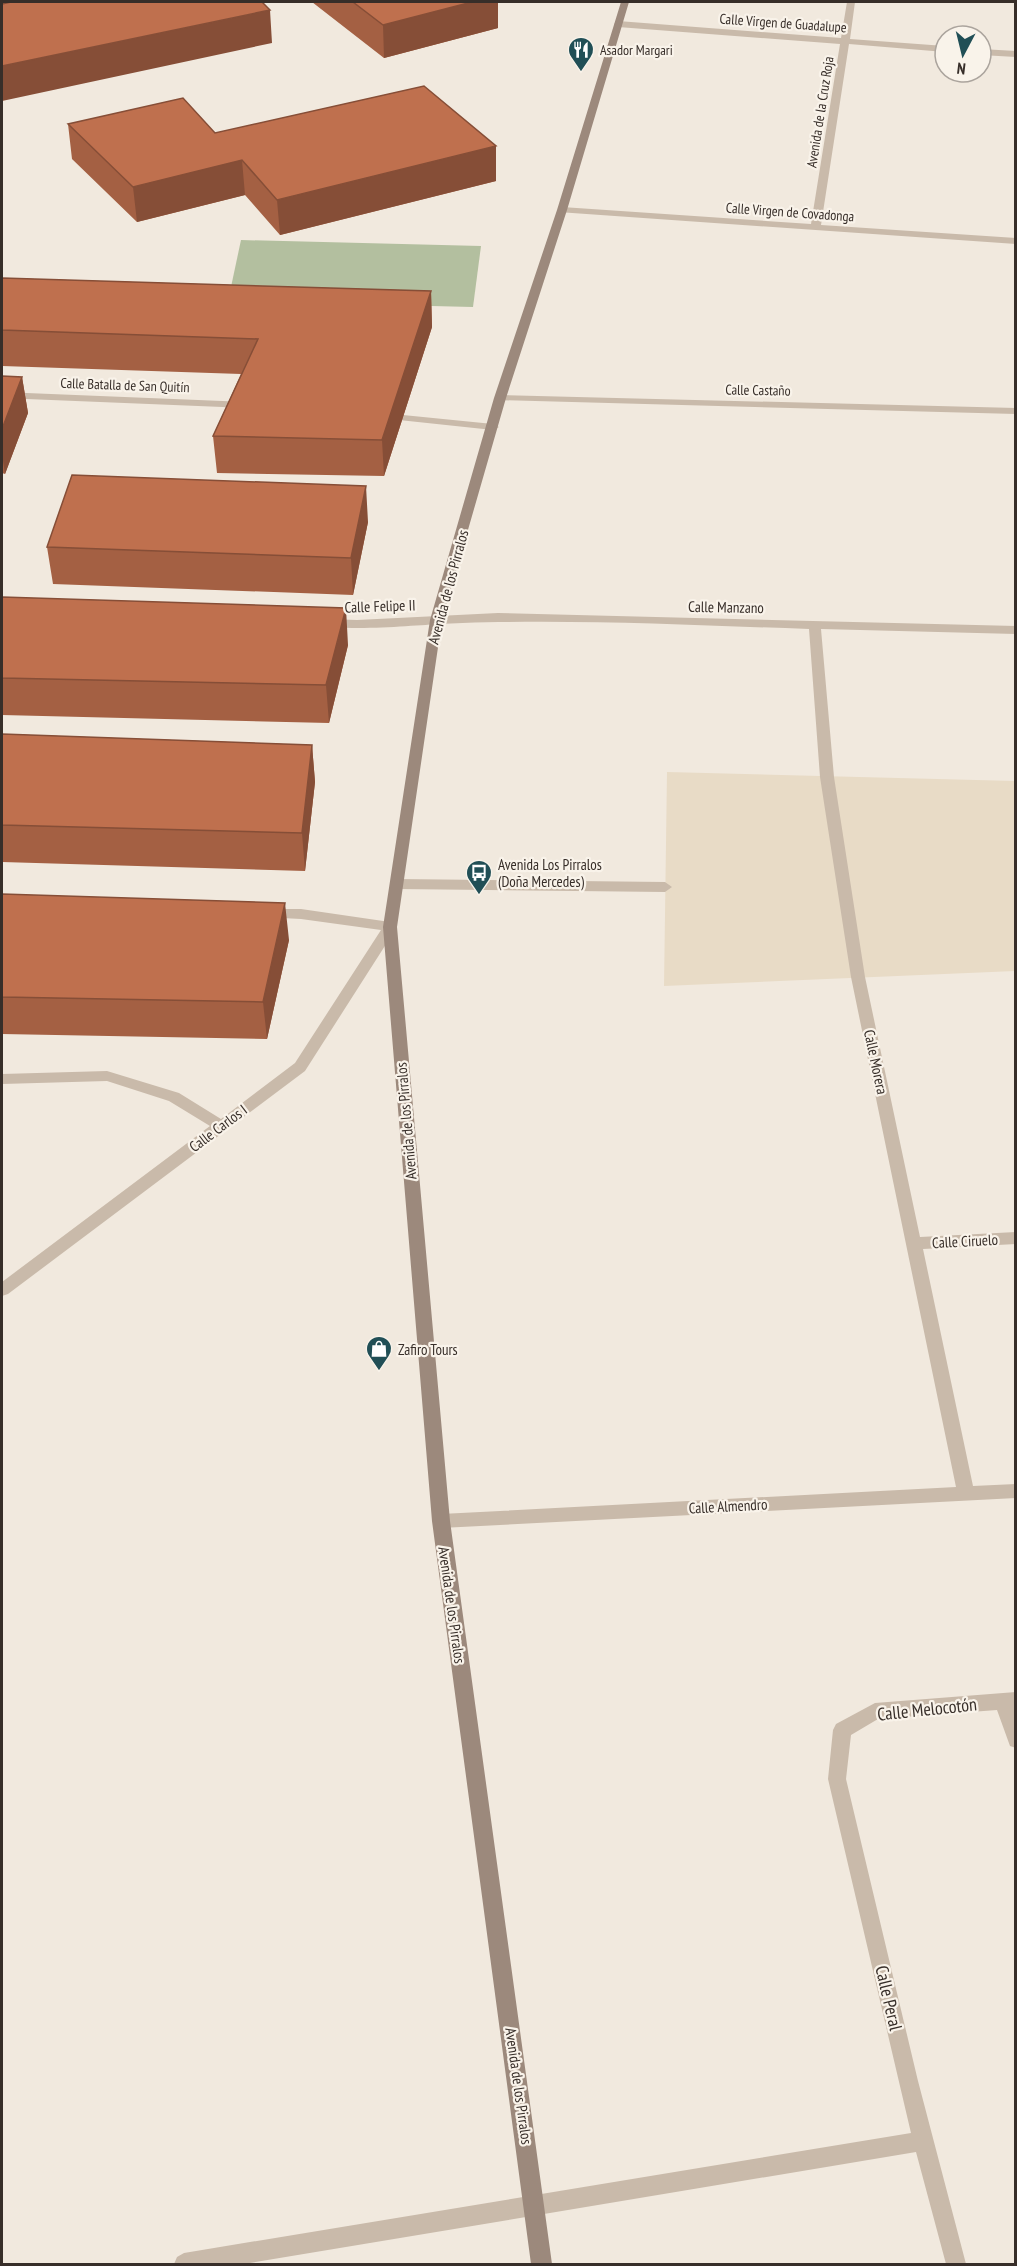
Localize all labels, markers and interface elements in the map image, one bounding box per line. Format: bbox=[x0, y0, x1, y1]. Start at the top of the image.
street label: Calle Virgen de Guadalupe bbox=[719, 10, 847, 36]
north arrow bbox=[933, 24, 993, 84]
restaurant icon: Asador Margari bbox=[566, 35, 596, 73]
place label: Asador Margari bbox=[600, 41, 673, 59]
street label: Avenida de la Cruz Roja bbox=[802, 55, 838, 169]
text: N bbox=[956, 58, 967, 79]
street label: Calle Virgen de Covadonga bbox=[725, 199, 855, 225]
street label: Calle Batalla de San Quitín bbox=[60, 374, 190, 396]
street label: Calle Castaño bbox=[725, 380, 791, 400]
street label: Avenida de los Pirralos bbox=[424, 528, 472, 646]
street label: Calle Felipe II bbox=[344, 595, 416, 617]
street label: Calle Manzano bbox=[688, 597, 764, 617]
place label: Avenida Los Pirralos (Doña Mercedes) bbox=[498, 855, 602, 891]
bus stop icon: Avenida Los Pirralos (Doña Mercedes) bbox=[464, 858, 494, 896]
street label: Calle Morera bbox=[860, 1028, 892, 1096]
street label: Avenida de los Pirralos bbox=[391, 1062, 421, 1180]
street label: Calle Carlos I bbox=[185, 1100, 251, 1156]
street label: Calle Ciruelo bbox=[932, 1230, 998, 1252]
shop icon: Zafiro Tours bbox=[364, 1334, 394, 1372]
place label: Zafiro Tours bbox=[398, 1340, 458, 1359]
street label: Calle Almendro bbox=[688, 1494, 768, 1518]
street label: Avenida de los Pirralos bbox=[434, 1545, 470, 1665]
street label: Calle Melocotón bbox=[876, 1692, 978, 1726]
street label: Calle Peral bbox=[870, 1963, 908, 2034]
street label: Avenida de los Pirralos bbox=[501, 2026, 537, 2146]

